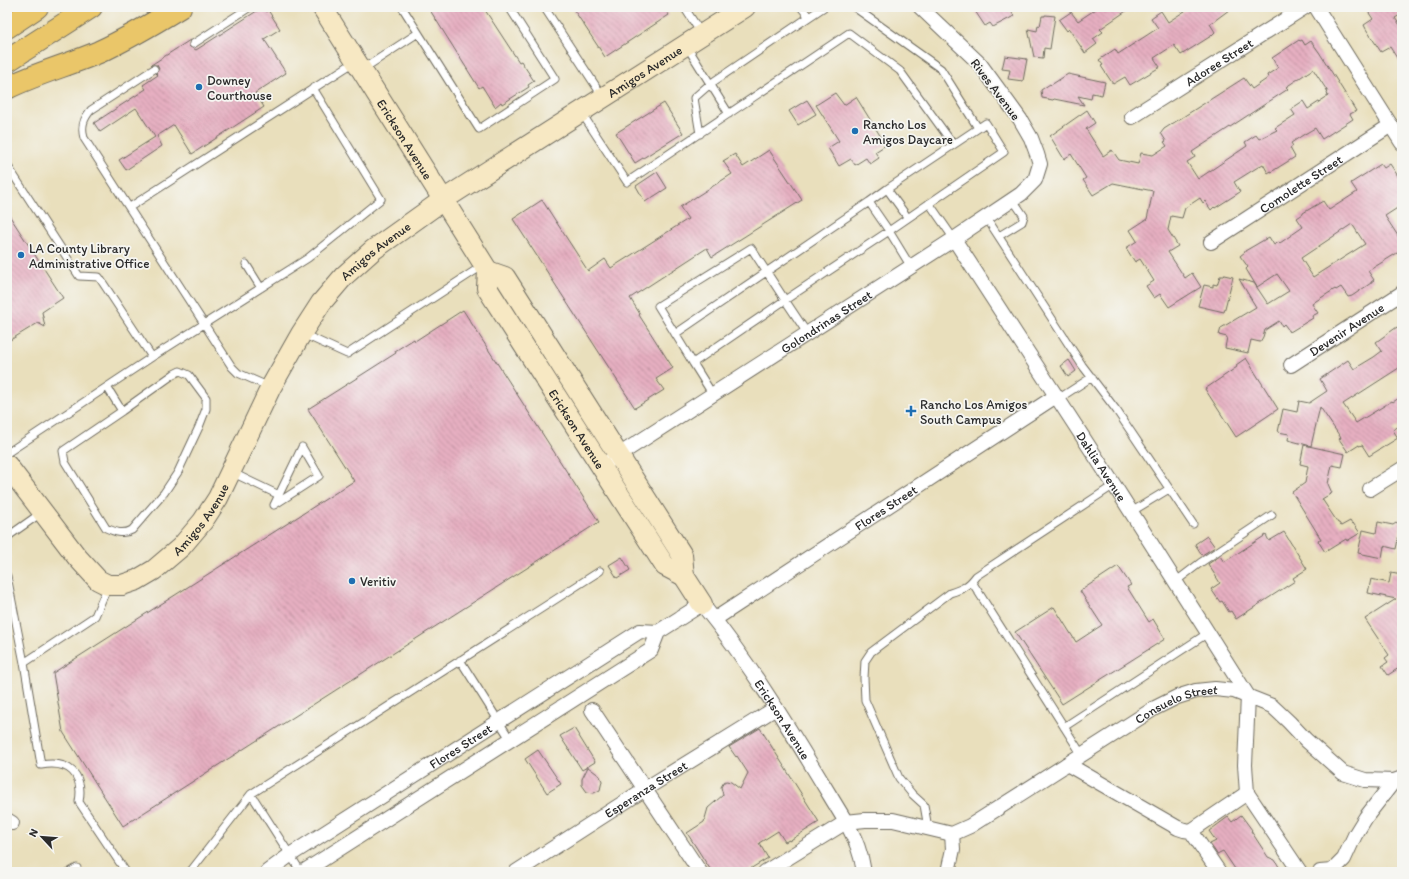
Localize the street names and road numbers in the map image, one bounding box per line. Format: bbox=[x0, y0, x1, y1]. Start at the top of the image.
street label: Adoree Street bbox=[1183, 35, 1256, 89]
street label: Amigos Avenue bbox=[605, 42, 685, 101]
street label: Rives Avenue bbox=[968, 55, 1024, 123]
street label: Erickson Avenue bbox=[374, 96, 435, 182]
street label: Comolette Street bbox=[1257, 152, 1345, 216]
street label: Amigos Avenue bbox=[338, 219, 413, 284]
street label: Golondrinas Street bbox=[778, 287, 875, 357]
street label: Devenir Avenue bbox=[1306, 300, 1387, 359]
street label: Erickson Avenue bbox=[546, 386, 608, 472]
street label: Dahlia Avenue bbox=[1073, 429, 1129, 504]
street label: Amigos Avenue bbox=[170, 481, 232, 559]
street label: Flores Street bbox=[852, 482, 920, 534]
street label: Erickson Avenue bbox=[751, 677, 813, 762]
street label: Consuelo Street bbox=[1132, 682, 1219, 727]
street label: Flores Street bbox=[427, 721, 495, 772]
street label: Esperanza Street bbox=[602, 758, 690, 821]

